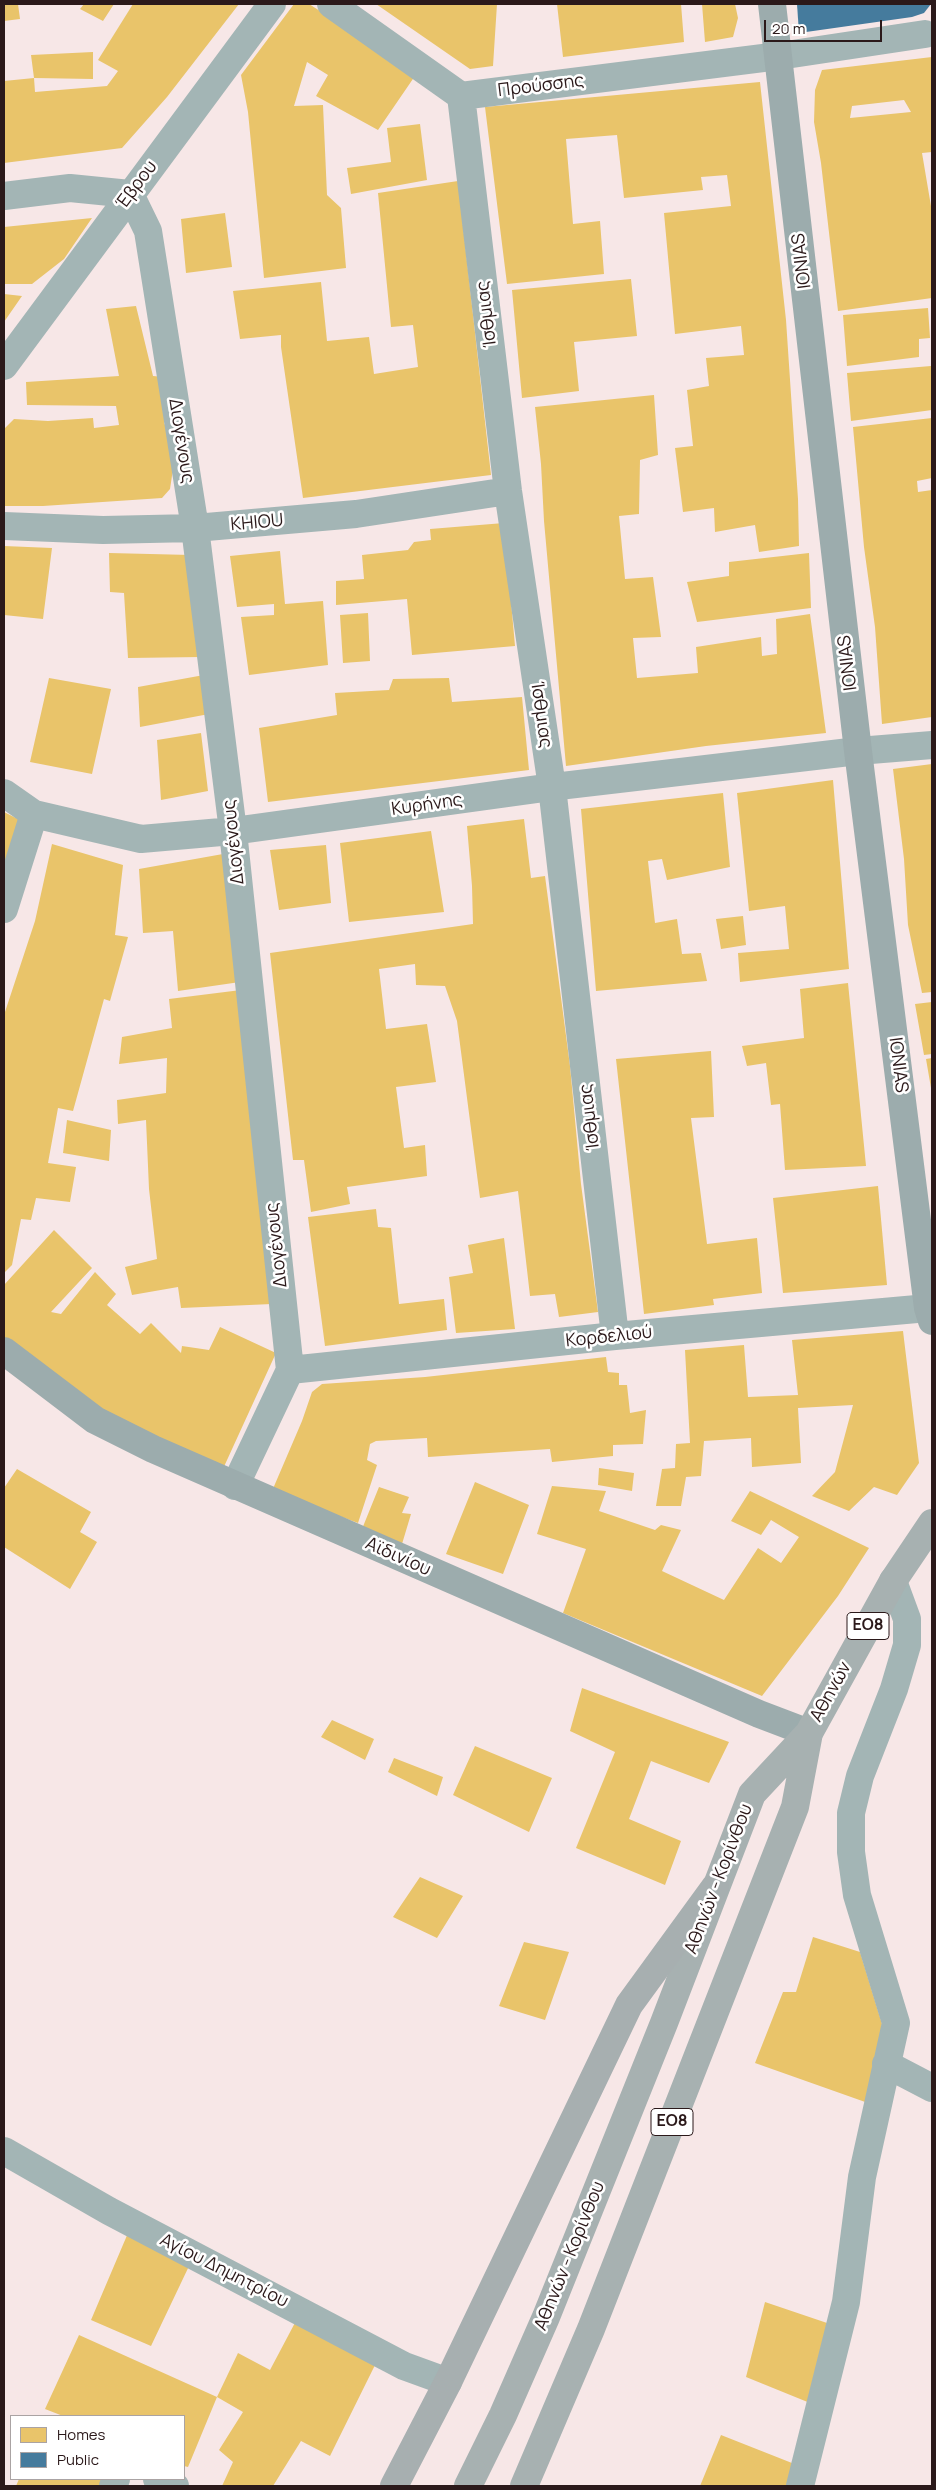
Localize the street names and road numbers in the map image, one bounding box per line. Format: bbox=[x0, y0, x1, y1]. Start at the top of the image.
street label: Προύσσης bbox=[497, 70, 585, 102]
street label: Έβρου bbox=[112, 157, 162, 213]
street label: IONIAS bbox=[788, 232, 816, 290]
street label: Ίσθμιας bbox=[472, 280, 502, 348]
street label: Διογένους bbox=[164, 397, 198, 485]
street label: KHIOU bbox=[230, 510, 284, 536]
street label: IONIAS bbox=[834, 634, 862, 692]
street label: Ίσθμιας bbox=[526, 681, 556, 749]
street label: Κυρήνης bbox=[390, 789, 464, 821]
street label: Διογένους bbox=[219, 798, 249, 886]
street label: IONIAS bbox=[884, 1036, 912, 1094]
street label: Ίσθμιας bbox=[575, 1083, 605, 1151]
street label: Διογένους bbox=[262, 1201, 292, 1289]
street label: Κορδελιού bbox=[565, 1322, 653, 1352]
street label: Αϊδινίου bbox=[362, 1533, 434, 1581]
road number: ΕΟ8 bbox=[847, 1612, 889, 1640]
street label: Αθηνών bbox=[806, 1658, 856, 1726]
street label: Αθηνών - Κορίνθου bbox=[680, 1801, 758, 1957]
road number: ΕΟ8 bbox=[651, 2108, 693, 2136]
street label: Αθηνών - Κορίνθου bbox=[530, 2178, 610, 2334]
street label: Αγίου Δημητρίου bbox=[156, 2229, 292, 2313]

